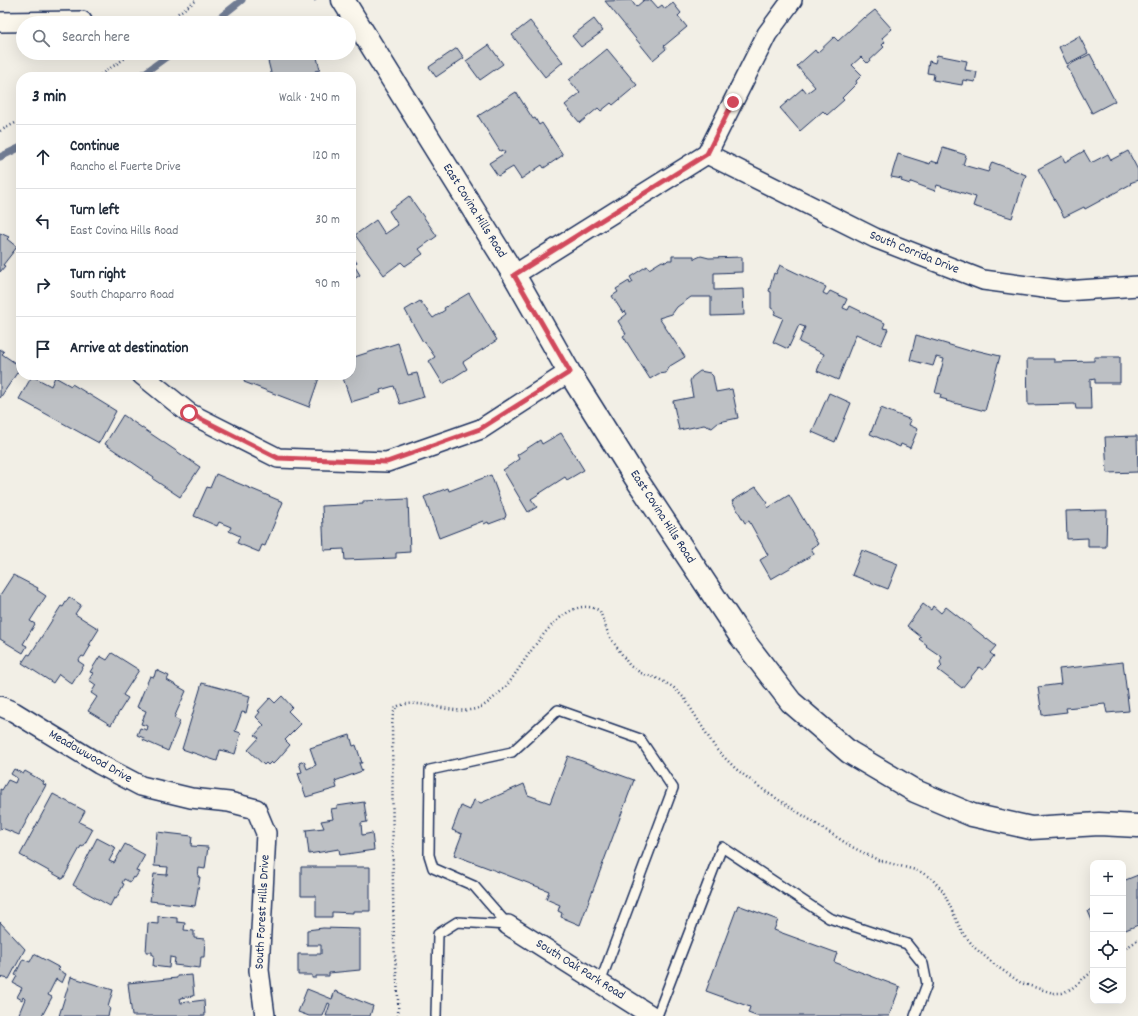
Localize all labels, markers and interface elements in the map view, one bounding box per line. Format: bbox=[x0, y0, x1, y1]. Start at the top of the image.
search box bbox=[16, 16, 356, 60]
icon: search bbox=[30, 27, 52, 49]
text: Search here bbox=[62, 27, 130, 49]
text: 3 min bbox=[32, 86, 66, 110]
text: Walk · 240 m bbox=[279, 89, 340, 108]
route end bbox=[724, 93, 742, 111]
text: Continue bbox=[70, 136, 119, 158]
icon: ahead bbox=[32, 146, 54, 168]
text: 120 m bbox=[312, 147, 340, 166]
text: Rancho el Fuerte Drive bbox=[70, 158, 181, 177]
street label: East Covina Hills Road bbox=[437, 160, 511, 262]
text: Turn left bbox=[70, 200, 119, 222]
icon: left bbox=[32, 210, 54, 232]
text: 30 m bbox=[315, 211, 340, 230]
text: East Covina Hills Road bbox=[70, 222, 178, 241]
street label: South Corrida Drive bbox=[866, 226, 962, 280]
text: Turn right bbox=[70, 264, 126, 286]
icon: right bbox=[32, 274, 54, 296]
text: 90 m bbox=[315, 275, 340, 294]
text: South Chaparro Road bbox=[70, 286, 174, 305]
icon: arrive bbox=[32, 338, 54, 360]
text: Arrive at destination bbox=[70, 338, 188, 360]
route start bbox=[180, 404, 198, 422]
street label: East Covina Hills Road bbox=[625, 466, 699, 568]
street label: Meadowwood Drive bbox=[45, 725, 136, 789]
street label: South Forest Hills Drive bbox=[251, 854, 276, 970]
map controls bbox=[1090, 860, 1126, 1004]
button: + bbox=[1090, 860, 1126, 896]
button: − bbox=[1090, 896, 1126, 932]
button: locate bbox=[1090, 932, 1126, 968]
street label: South Oak Park Road bbox=[532, 935, 628, 1005]
button: layers bbox=[1090, 968, 1126, 1004]

